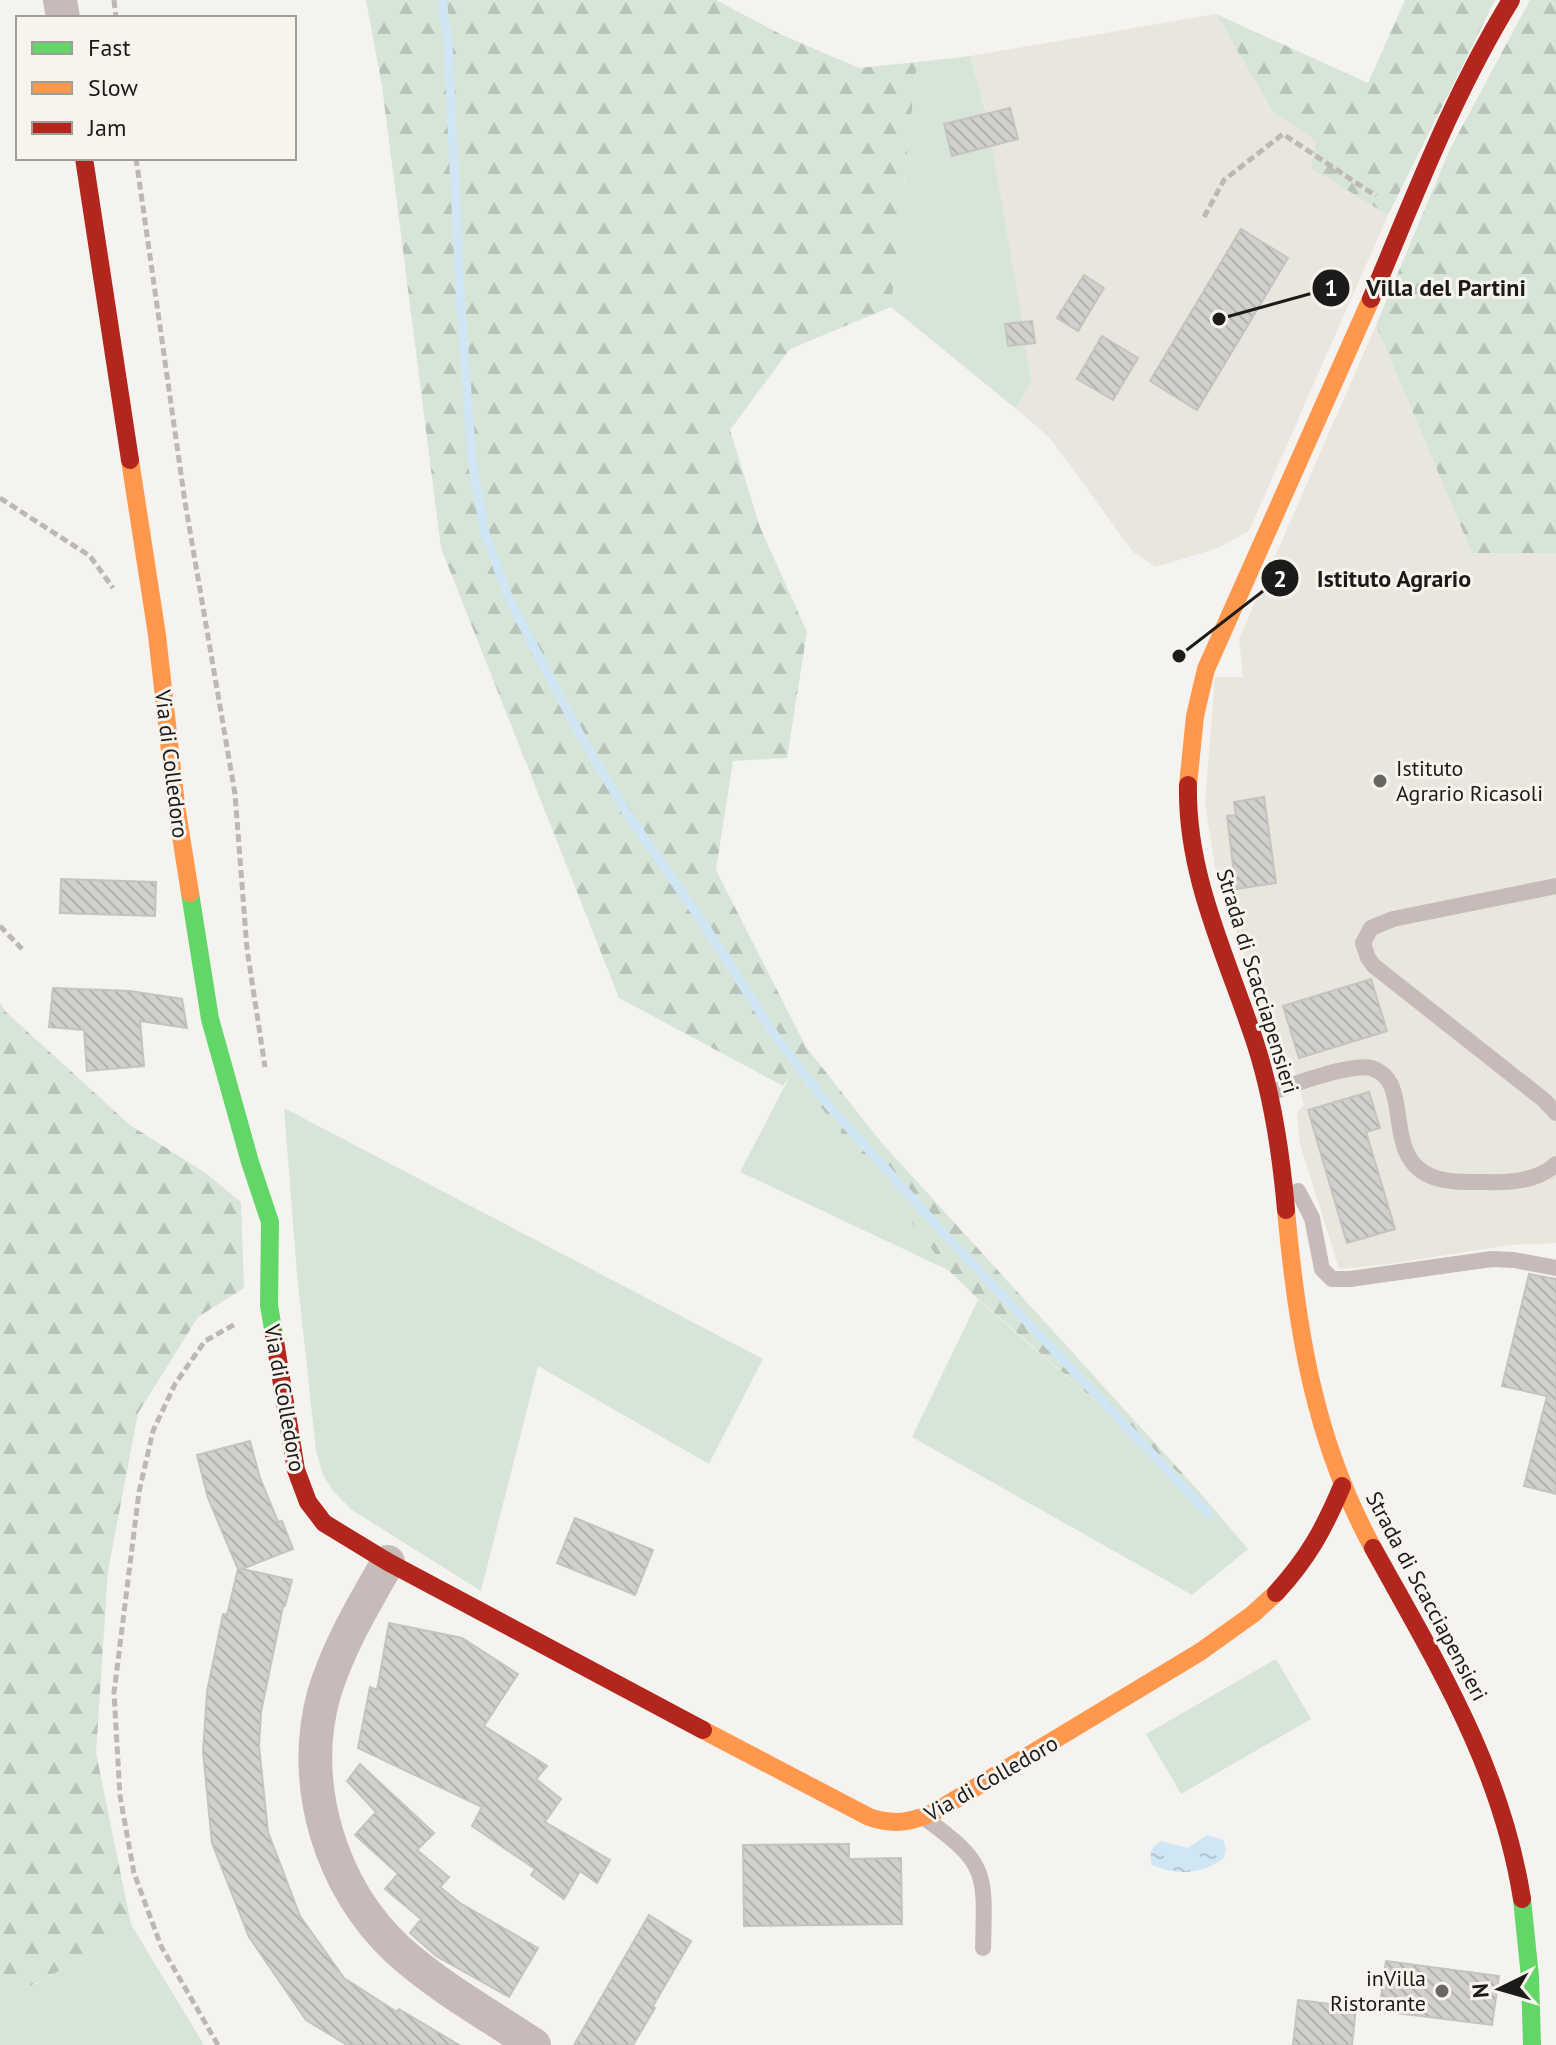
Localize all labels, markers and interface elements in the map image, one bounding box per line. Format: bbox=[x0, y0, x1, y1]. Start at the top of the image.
legend bbox=[16, 16, 296, 160]
text: Fast bbox=[88, 32, 131, 63]
text: Slow bbox=[88, 72, 138, 103]
text: Jam bbox=[87, 112, 126, 143]
callout: Villa del Partini bbox=[1311, 264, 1542, 312]
text: 1 bbox=[1324, 272, 1338, 303]
text: Villa del Partini bbox=[1365, 272, 1526, 303]
callout: Istituto Agrario bbox=[1260, 554, 1487, 602]
text: 2 bbox=[1273, 563, 1287, 594]
text: Istituto Agrario bbox=[1317, 563, 1471, 594]
street label: Via di Colledoro bbox=[149, 687, 195, 840]
place label: Istituto Agrario Ricasoli bbox=[1396, 754, 1543, 807]
marker: Istituto Agrario Ricasoli bbox=[1371, 772, 1389, 790]
street label: Strada di Scacciapensieri bbox=[1211, 865, 1305, 1097]
street label: Via di Colledoro bbox=[258, 1321, 312, 1474]
street label: Strada di Scacciapensieri bbox=[1360, 1486, 1494, 1706]
street label: Via di Colledoro bbox=[918, 1729, 1063, 1828]
north arrow bbox=[1460, 1949, 1540, 2029]
place label: inVilla Ristorante bbox=[1330, 1964, 1426, 2017]
marker: inVilla Ristorante bbox=[1433, 1982, 1451, 2000]
text: N bbox=[1465, 1982, 1495, 1999]

